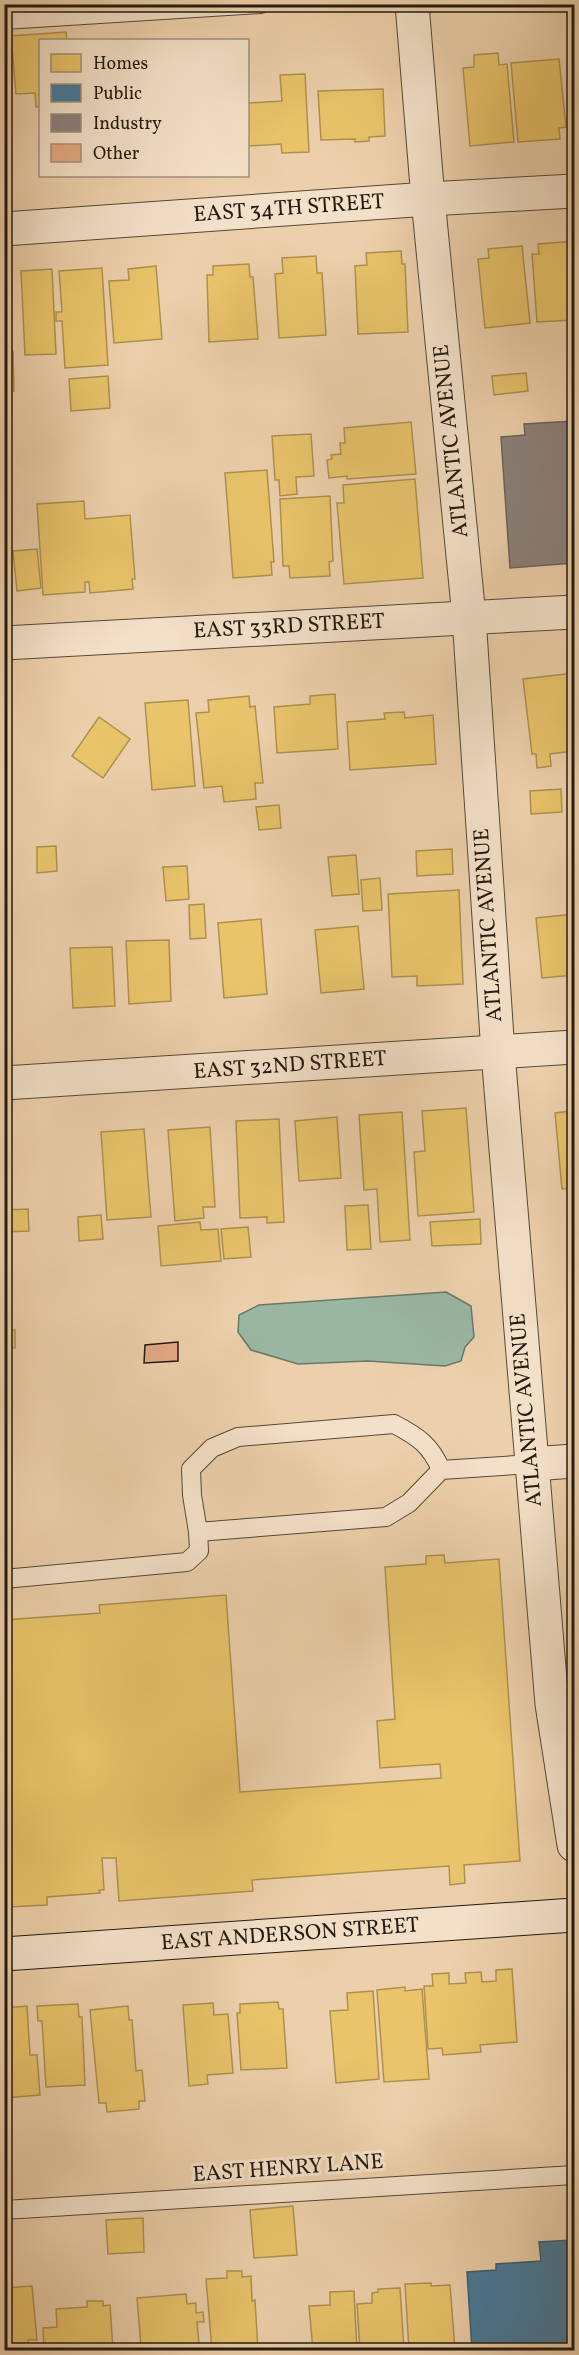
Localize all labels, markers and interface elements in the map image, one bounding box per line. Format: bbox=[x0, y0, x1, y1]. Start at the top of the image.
legend bbox=[39, 39, 249, 177]
text: Homes bbox=[93, 52, 148, 77]
text: Public bbox=[93, 82, 142, 107]
text: Industry bbox=[93, 112, 162, 137]
text: Other bbox=[93, 142, 140, 167]
street label: EAST 34TH STREET bbox=[192, 187, 386, 231]
street label: ATLANTIC AVENUE bbox=[426, 343, 478, 539]
street label: EAST 33RD STREET bbox=[192, 606, 386, 647]
street label: ATLANTIC AVENUE bbox=[467, 827, 511, 1023]
street label: EAST 32ND STREET bbox=[192, 1044, 388, 1088]
street label: ATLANTIC AVENUE bbox=[503, 1312, 551, 1508]
street label: EAST ANDERSON STREET bbox=[160, 1910, 420, 1959]
street label: EAST HENRY LANE bbox=[191, 2147, 385, 2191]

